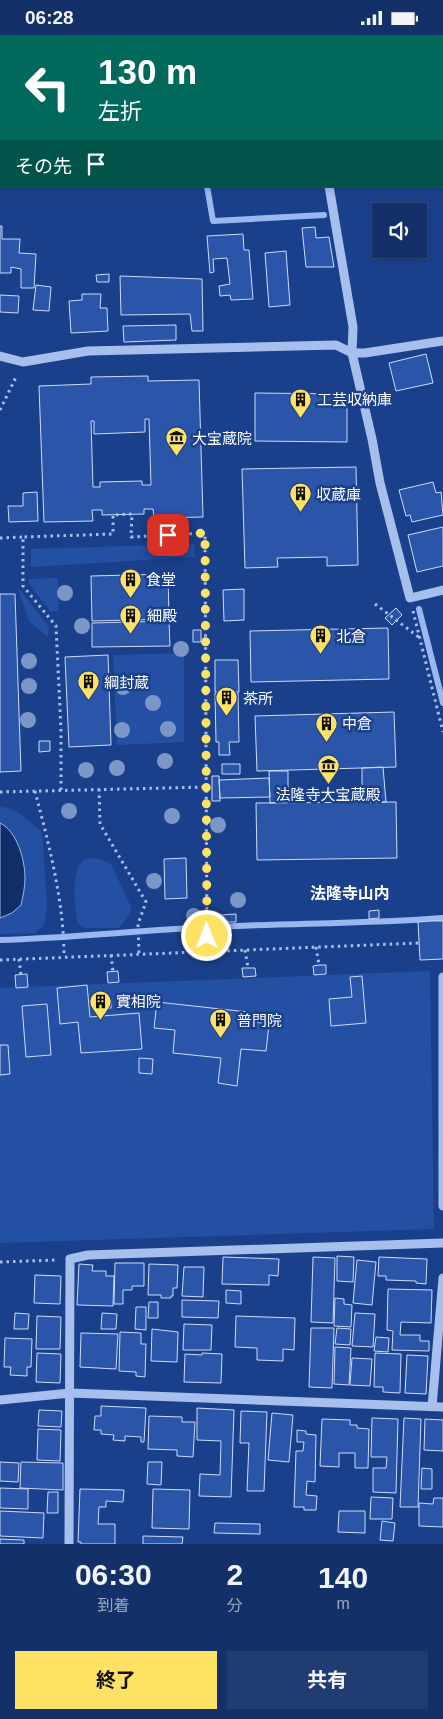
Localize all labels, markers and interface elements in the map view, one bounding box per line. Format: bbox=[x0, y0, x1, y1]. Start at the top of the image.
text: 06:28 bbox=[25, 7, 74, 28]
text: 130 m bbox=[98, 52, 197, 91]
icon: left bbox=[15, 55, 80, 120]
text: 左折 bbox=[98, 99, 142, 124]
icon: arrive bbox=[82, 150, 110, 178]
text: その先 bbox=[15, 156, 72, 177]
map controls bbox=[372, 203, 427, 258]
button: sound bbox=[372, 203, 427, 258]
building icon: 工芸収納庫 bbox=[289, 387, 313, 418]
place label: 工芸収納庫 bbox=[317, 391, 392, 408]
museum icon: 大宝蔵院 bbox=[164, 426, 188, 457]
place label: 大宝蔵院 bbox=[192, 430, 252, 447]
building icon: 収蔵庫 bbox=[288, 482, 312, 513]
place label: 収蔵庫 bbox=[316, 486, 361, 503]
pin bbox=[147, 514, 189, 556]
icon: arrive bbox=[154, 521, 182, 549]
building icon: 食堂 bbox=[118, 567, 142, 598]
place label: 食堂 bbox=[146, 571, 176, 588]
building icon: 細殿 bbox=[119, 603, 143, 634]
place label: 細殿 bbox=[147, 607, 177, 624]
building icon: 北倉 bbox=[308, 624, 332, 655]
place label: 北倉 bbox=[336, 628, 366, 645]
building icon: 綱封蔵 bbox=[76, 670, 100, 701]
place label: 綱封蔵 bbox=[104, 674, 149, 691]
building icon: 茶所 bbox=[215, 686, 239, 717]
place label: 茶所 bbox=[243, 690, 273, 707]
building icon: 中倉 bbox=[314, 711, 338, 742]
place label: 中倉 bbox=[342, 715, 372, 732]
museum icon: 法隆寺大宝蔵殿 bbox=[316, 754, 340, 785]
place label: 法隆寺大宝蔵殿 bbox=[275, 786, 381, 803]
district label: 法隆寺山内 bbox=[310, 885, 390, 902]
position arrow bbox=[180, 909, 232, 961]
building icon: 實相院 bbox=[88, 989, 112, 1020]
place label: 實相院 bbox=[116, 993, 161, 1010]
building icon: 普門院 bbox=[209, 1008, 233, 1039]
place label: 普門院 bbox=[237, 1012, 282, 1029]
text: 06:30 bbox=[75, 1558, 152, 1591]
text: 2 bbox=[226, 1558, 243, 1591]
text: 140 bbox=[318, 1561, 368, 1594]
text: m bbox=[336, 1595, 350, 1612]
text: 到着 bbox=[97, 1597, 129, 1614]
text: 分 bbox=[227, 1597, 243, 1614]
button: 終了 bbox=[15, 1651, 217, 1709]
button: 共有 bbox=[227, 1651, 428, 1709]

